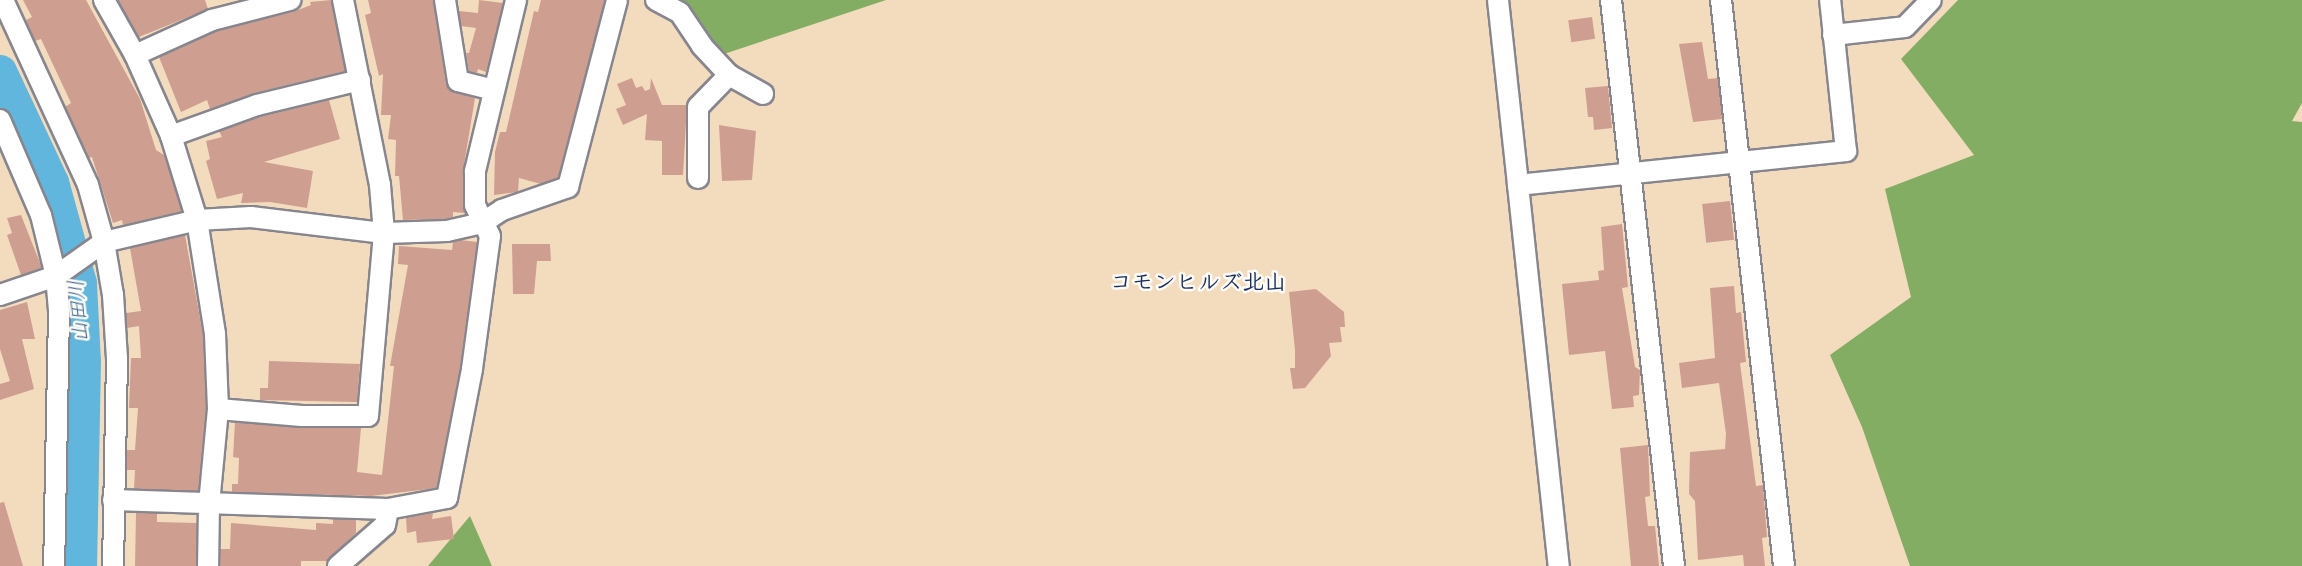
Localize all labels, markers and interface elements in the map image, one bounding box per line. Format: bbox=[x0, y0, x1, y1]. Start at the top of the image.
district label: コモンヒルズ北山 bbox=[1110, 271, 1286, 297]
water label: 山田川 bbox=[65, 279, 95, 343]

